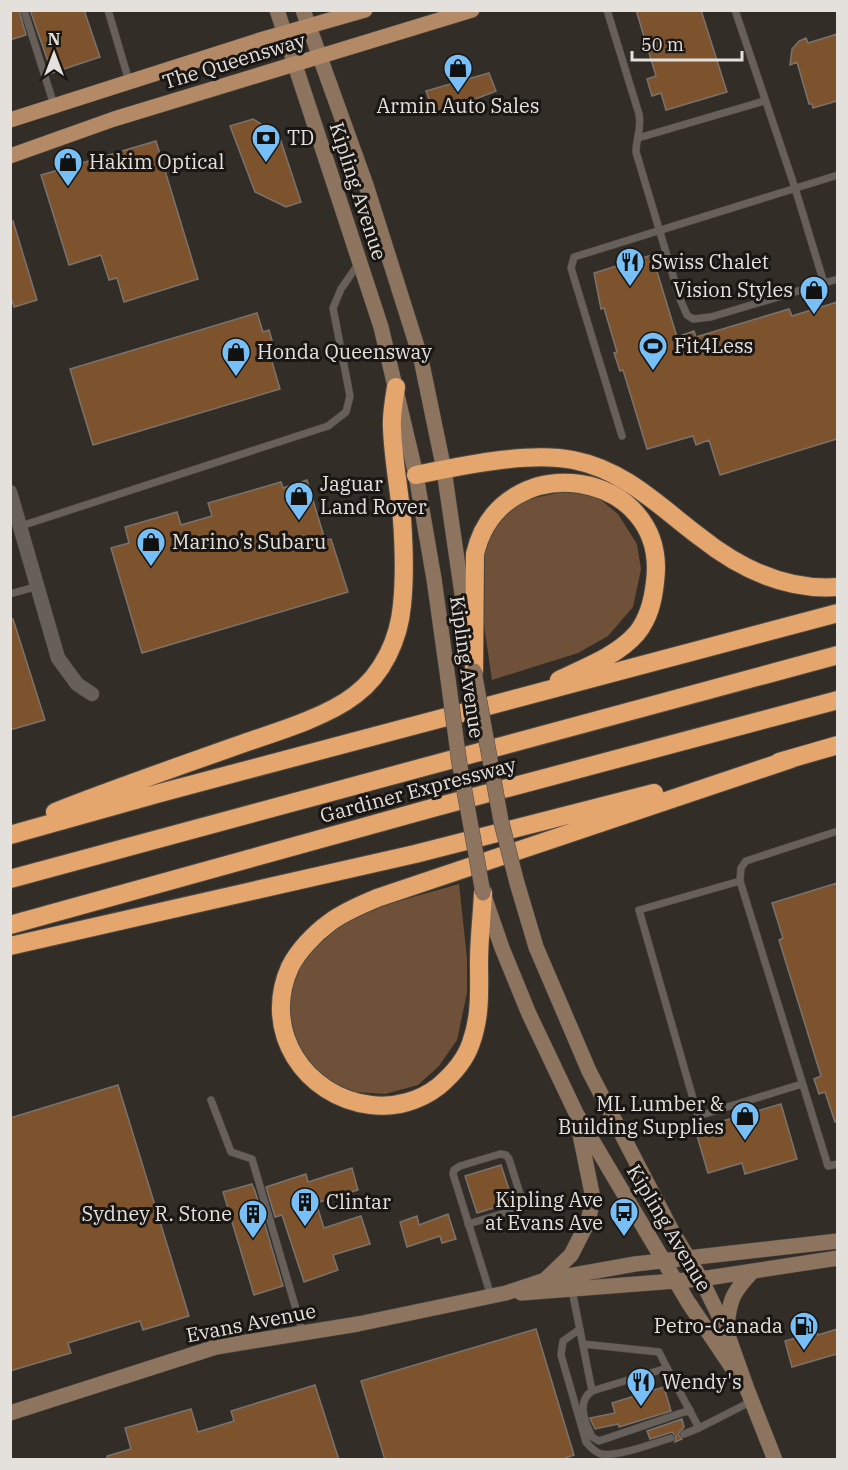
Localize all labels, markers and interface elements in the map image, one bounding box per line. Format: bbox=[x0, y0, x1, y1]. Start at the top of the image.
north arrow bbox=[24, 24, 84, 84]
scale bar bbox=[632, 24, 742, 62]
street label: The Queensway bbox=[159, 26, 309, 95]
text: N bbox=[48, 29, 60, 49]
text: 50 m bbox=[641, 33, 684, 56]
shop icon: Armin Auto Sales bbox=[442, 52, 474, 94]
place label: Armin Auto Sales bbox=[376, 92, 540, 119]
street label: Kipling Avenue bbox=[323, 118, 394, 263]
bank icon: TD bbox=[250, 122, 282, 164]
place label: TD bbox=[287, 124, 314, 151]
shop icon: Hakim Optical bbox=[52, 146, 84, 188]
place label: Hakim Optical bbox=[89, 148, 224, 175]
restaurant icon: Swiss Chalet bbox=[614, 246, 646, 288]
place label: Swiss Chalet bbox=[651, 248, 769, 275]
shop icon: Vision Styles bbox=[798, 274, 830, 316]
place label: Vision Styles bbox=[673, 276, 793, 303]
sports icon: Fit4Less bbox=[637, 330, 669, 372]
place label: Fit4Less bbox=[674, 332, 753, 359]
shop icon: Honda Queensway bbox=[220, 336, 252, 378]
place label: Honda Queensway bbox=[257, 338, 432, 365]
place label: Jaguar Land Rover bbox=[320, 470, 427, 520]
shop icon: Jaguar Land Rover bbox=[283, 480, 315, 522]
shop icon: Marino’s Subaru bbox=[135, 526, 167, 568]
place label: Marino’s Subaru bbox=[172, 528, 326, 555]
street label: Kipling Avenue bbox=[444, 594, 491, 740]
street label: Gardiner Expressway bbox=[317, 750, 519, 829]
place label: ML Lumber & Building Supplies bbox=[558, 1090, 724, 1140]
shop icon: ML Lumber & Building Supplies bbox=[729, 1100, 761, 1142]
street label: Kipling Avenue bbox=[621, 1159, 718, 1296]
building icon: Clintar bbox=[289, 1186, 321, 1228]
place label: Kipling Ave at Evans Ave bbox=[485, 1186, 603, 1236]
place label: Clintar bbox=[326, 1188, 391, 1215]
bus stop icon: Kipling Ave at Evans Ave bbox=[608, 1196, 640, 1238]
building icon: Sydney R. Stone bbox=[237, 1198, 269, 1240]
place label: Sydney R. Stone bbox=[81, 1200, 232, 1227]
street label: Evans Avenue bbox=[184, 1297, 318, 1348]
fuel station icon: Petro-Canada bbox=[788, 1310, 820, 1352]
place label: Petro-Canada bbox=[654, 1312, 783, 1339]
restaurant icon: Wendy's bbox=[625, 1366, 657, 1408]
place label: Wendy's bbox=[662, 1368, 742, 1395]

